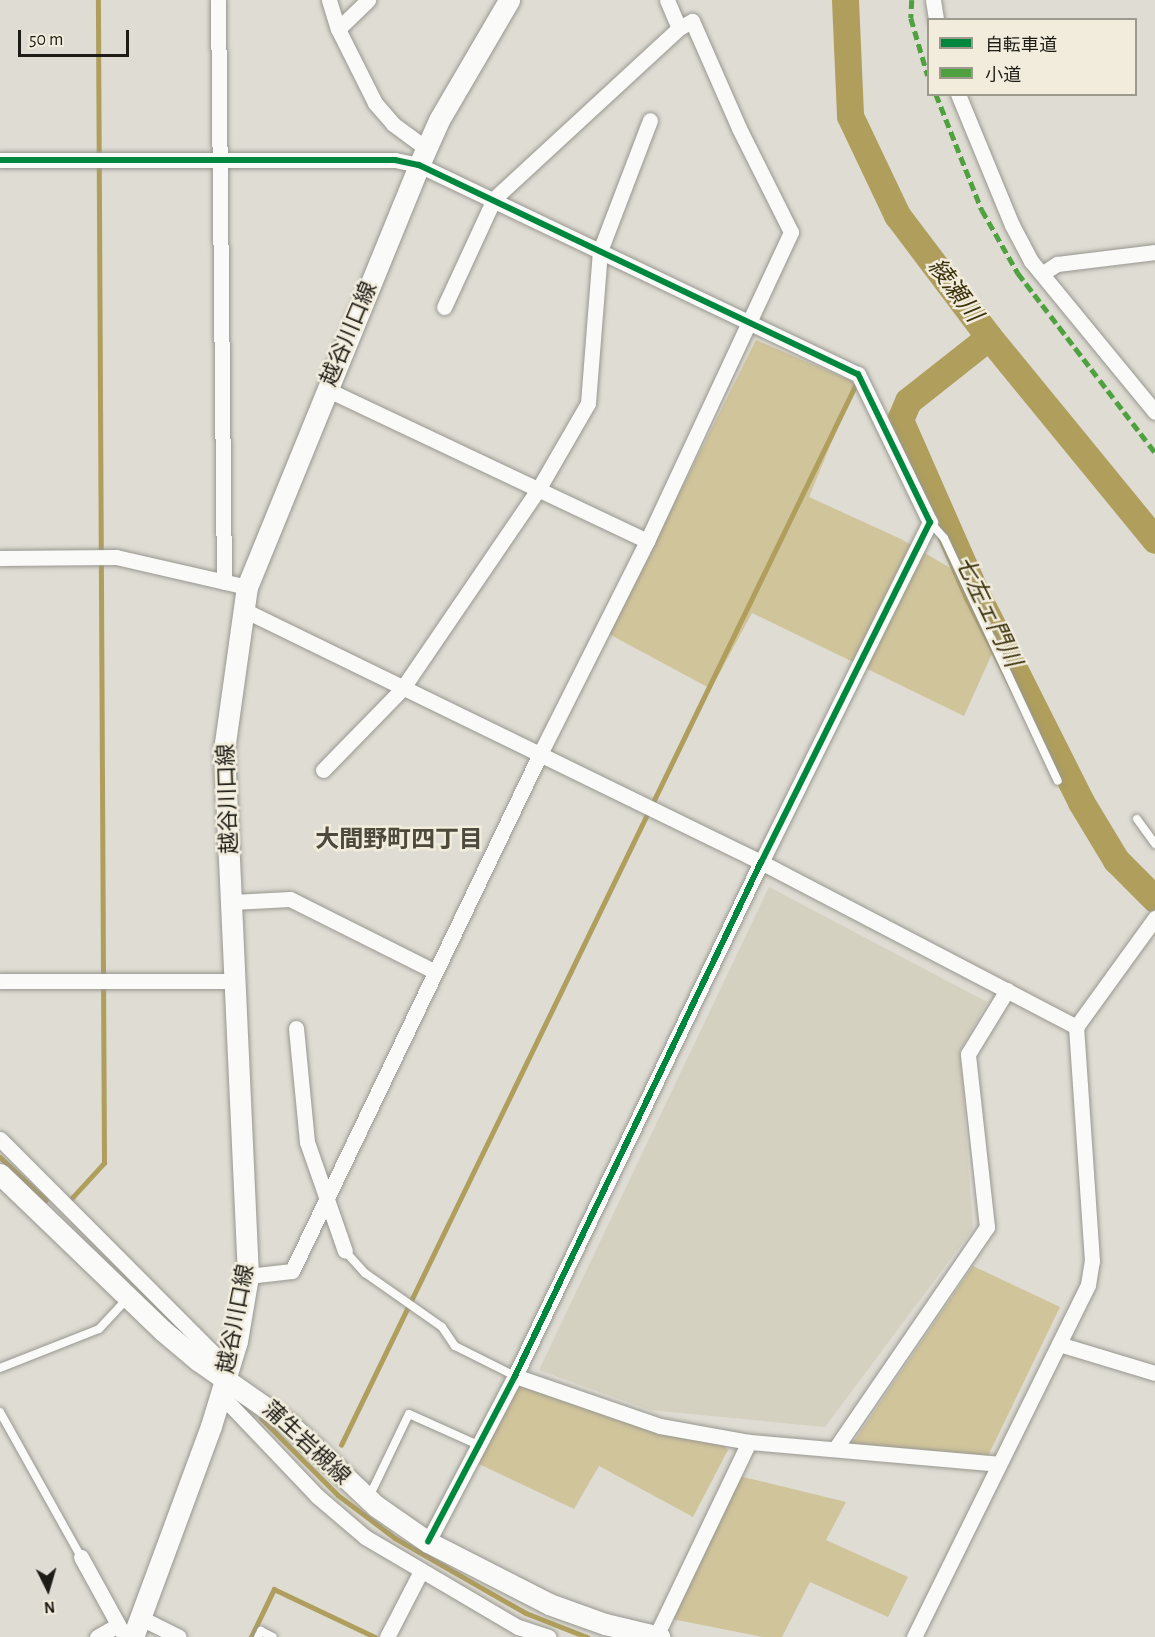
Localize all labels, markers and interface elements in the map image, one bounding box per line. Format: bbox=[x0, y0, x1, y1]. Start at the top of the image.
scale bar bbox=[21, 18, 132, 56]
legend bbox=[927, 18, 1137, 96]
text: 50 m bbox=[29, 31, 63, 49]
text: 自転車道 bbox=[985, 37, 1057, 55]
text: 小道 bbox=[985, 67, 1021, 85]
water label: 綾瀬川 bbox=[921, 254, 987, 328]
street label: 越谷川口線 bbox=[315, 278, 383, 390]
water label: 七左ェ門川 bbox=[948, 552, 1026, 672]
street label: 越谷川口線 bbox=[213, 744, 243, 854]
district label: 大間野町四丁目 bbox=[315, 827, 483, 855]
street label: 越谷川口線 bbox=[213, 1262, 259, 1376]
street label: 蒲生岩槻線 bbox=[257, 1396, 355, 1490]
north arrow bbox=[18, 1559, 78, 1619]
text: N bbox=[43, 1598, 56, 1615]

